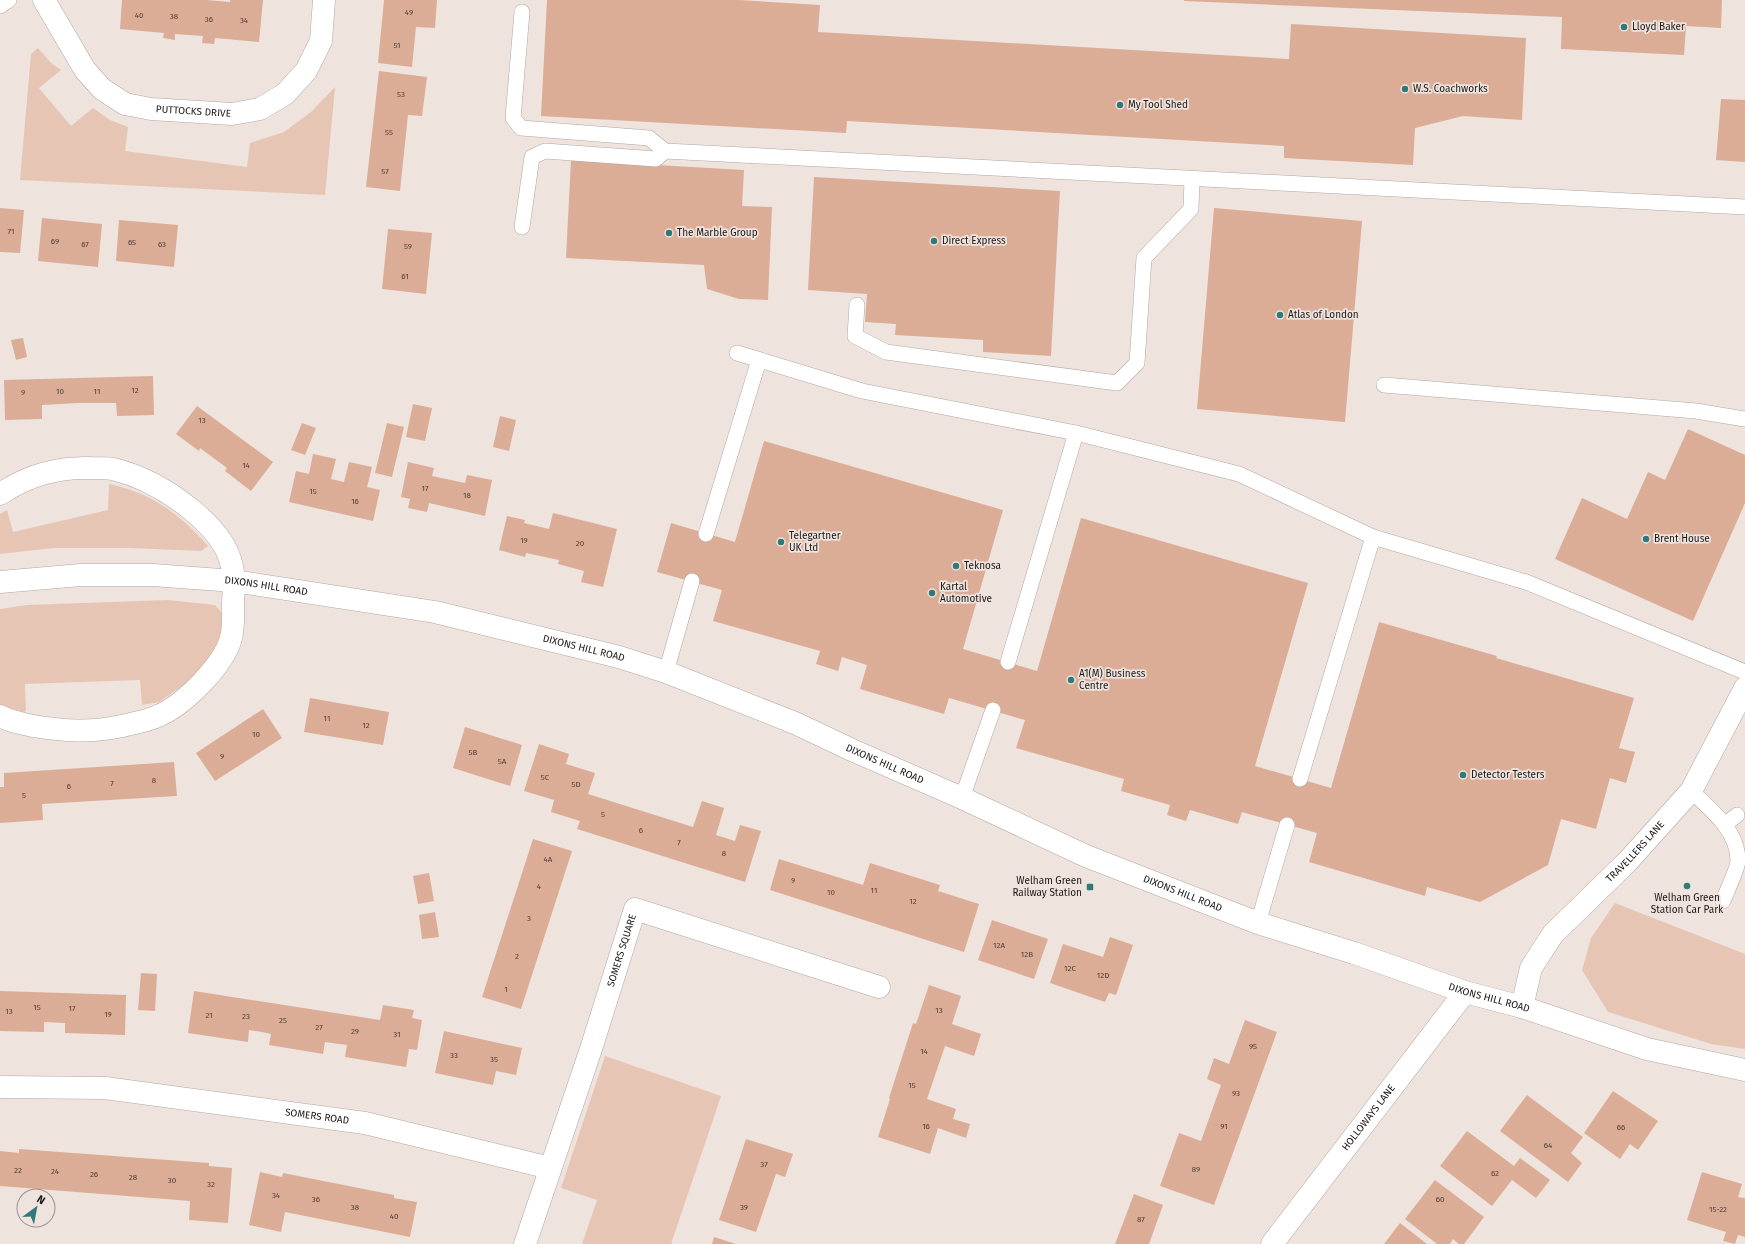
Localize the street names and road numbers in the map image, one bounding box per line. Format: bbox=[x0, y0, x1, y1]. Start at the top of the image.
street label: PUTTOCKS DRIVE bbox=[155, 103, 231, 120]
street label: DIXONS HILL ROAD bbox=[224, 574, 308, 598]
street label: DIXONS HILL ROAD bbox=[542, 633, 626, 664]
street label: DIXONS HILL ROAD bbox=[844, 742, 925, 787]
street label: TRAVELLERS LANE bbox=[1604, 818, 1667, 885]
street label: DIXONS HILL ROAD bbox=[1141, 873, 1224, 914]
street label: SOMERS SQUARE bbox=[605, 913, 639, 988]
street label: DIXONS HILL ROAD bbox=[1447, 981, 1531, 1015]
street label: HOLLOWAYS LANE bbox=[1340, 1082, 1398, 1153]
street label: SOMERS ROAD bbox=[284, 1106, 350, 1127]

